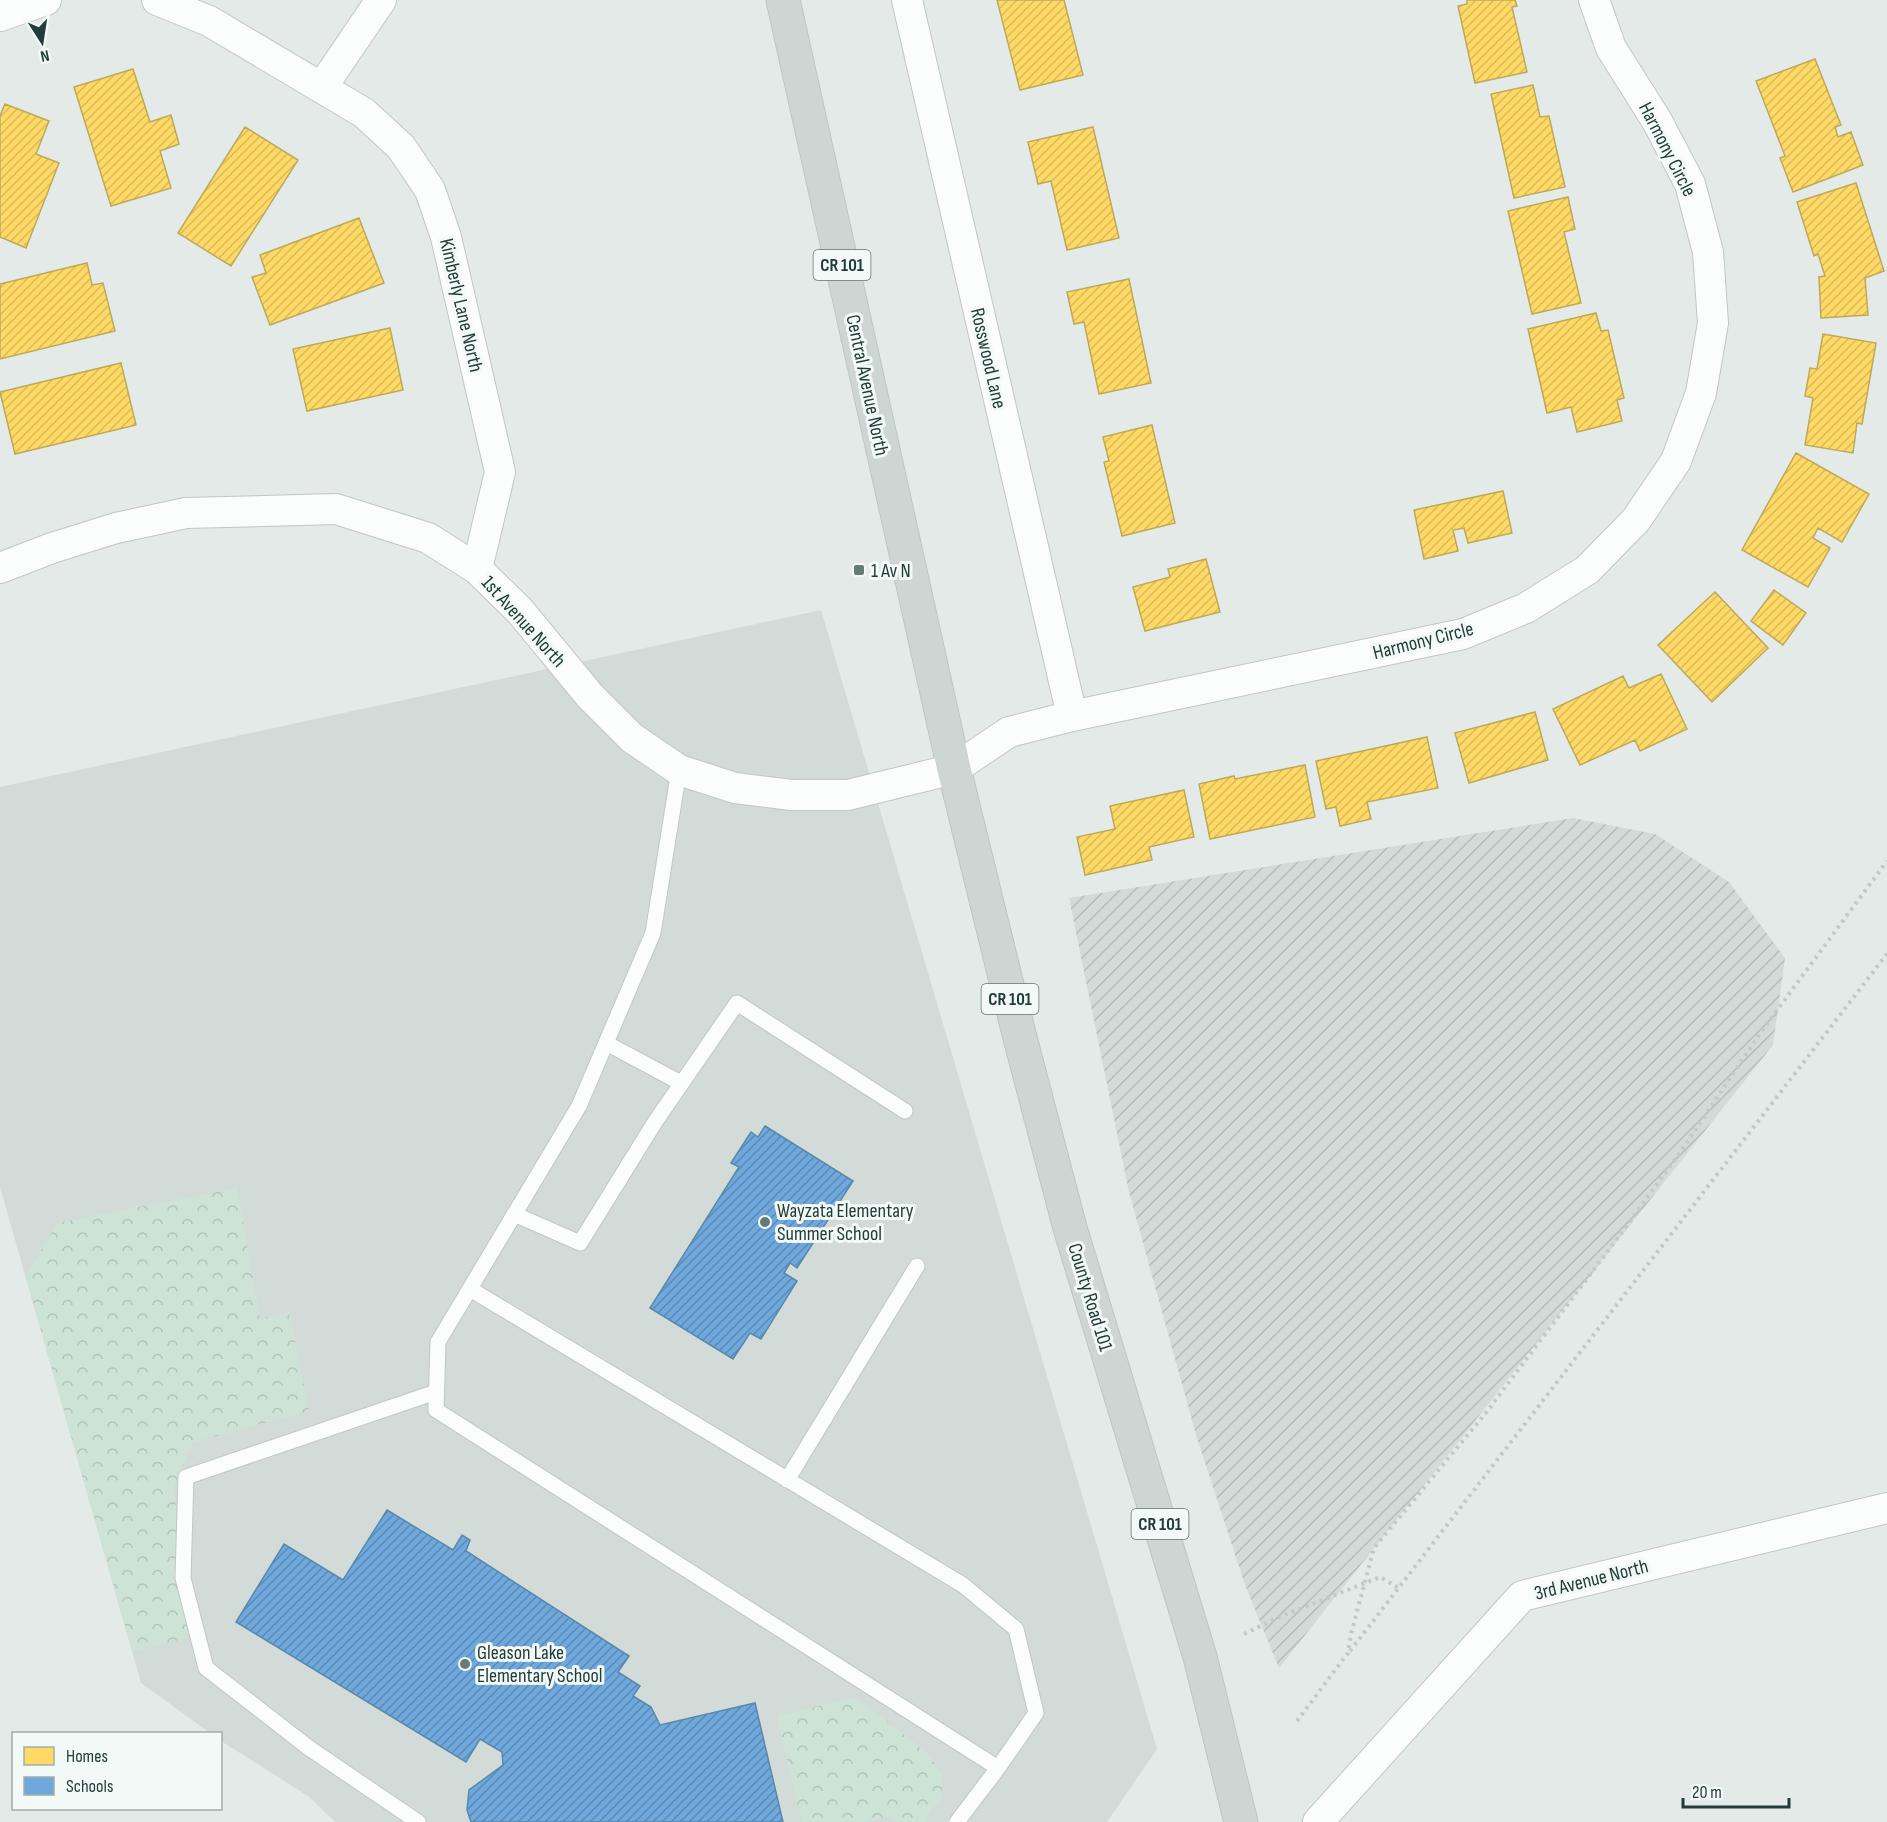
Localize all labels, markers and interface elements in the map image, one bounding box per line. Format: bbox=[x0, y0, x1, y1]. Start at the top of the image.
north arrow bbox=[12, 12, 72, 72]
text: N bbox=[39, 45, 51, 65]
street label: Harmony Circle bbox=[1633, 98, 1701, 201]
street label: Kimberly Lane North bbox=[434, 236, 488, 374]
road number: CR 101 bbox=[814, 250, 870, 280]
street label: Rosswood Lane bbox=[965, 306, 1011, 411]
street label: Central Avenue North bbox=[840, 312, 894, 458]
place label: 1 Av N bbox=[871, 559, 911, 583]
marker: 1 Av N bbox=[852, 563, 866, 577]
street label: 1st Avenue North bbox=[476, 571, 571, 672]
street label: Harmony Circle bbox=[1370, 617, 1476, 665]
road number: CR 101 bbox=[982, 984, 1038, 1014]
place label: Wayzata Elementary Summer School bbox=[777, 1199, 914, 1246]
marker: Wayzata Elementary Summer School bbox=[758, 1215, 772, 1229]
street label: County Road 101 bbox=[1062, 1241, 1118, 1354]
road number: CR 101 bbox=[1132, 1509, 1188, 1539]
street label: 3rd Avenue North bbox=[1532, 1554, 1651, 1606]
place label: Gleason Lake Elementary School bbox=[477, 1641, 603, 1688]
marker: Gleason Lake Elementary School bbox=[458, 1657, 472, 1671]
legend bbox=[12, 1732, 222, 1810]
text: Homes bbox=[66, 1746, 108, 1767]
scale bar bbox=[1683, 1771, 1790, 1809]
text: Schools bbox=[66, 1776, 113, 1797]
text: 20 m bbox=[1692, 1782, 1722, 1803]

